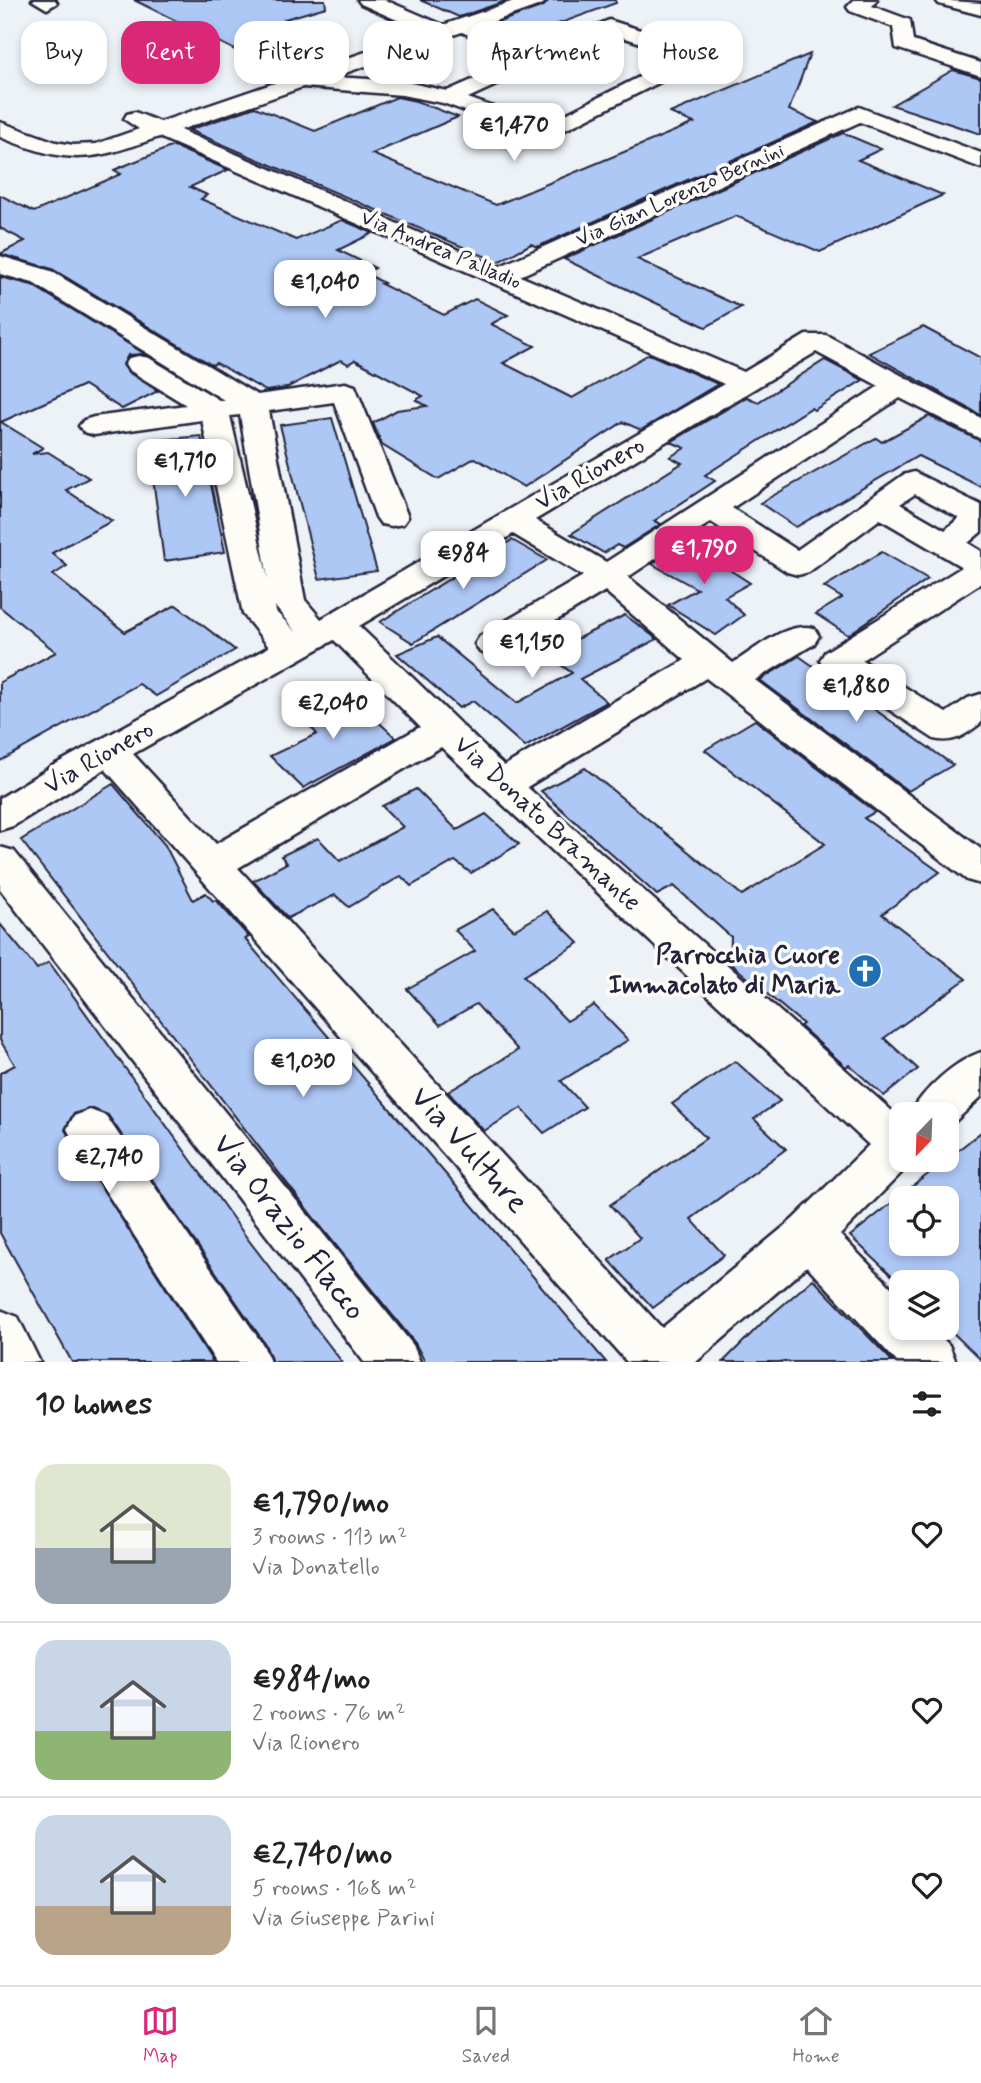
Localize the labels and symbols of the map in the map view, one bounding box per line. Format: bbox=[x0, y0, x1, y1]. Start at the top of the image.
pin: €1,470 bbox=[457, 104, 571, 163]
street label: Via Gian Lorenzo Bernini bbox=[571, 136, 789, 254]
street label: Via Andrea Palladio bbox=[356, 204, 526, 296]
pin: €1,040 bbox=[268, 260, 382, 320]
street label: Via Rionero bbox=[529, 429, 651, 519]
pin: €1,710 bbox=[128, 440, 242, 499]
pin: €1,790 bbox=[647, 526, 761, 586]
pin: €984 bbox=[422, 532, 504, 591]
pin: €1,150 bbox=[475, 620, 589, 680]
pin: €1,880 bbox=[799, 664, 913, 724]
pin: €2,040 bbox=[276, 682, 390, 741]
street label: Via Rionero bbox=[38, 713, 160, 803]
street label: Via Donato Bramante bbox=[446, 728, 648, 920]
place label: Parrocchia Cuore Immacolato di Maria bbox=[608, 939, 841, 1003]
church icon: Parrocchia Cuore Immacolato di Maria bbox=[846, 952, 884, 990]
pin: €1,030 bbox=[246, 1040, 360, 1099]
street label: Via Vulture bbox=[400, 1077, 538, 1223]
north arrow bbox=[889, 1102, 959, 1172]
street label: Via Orazio Flacco bbox=[203, 1125, 375, 1329]
pin: €2,740 bbox=[52, 1136, 166, 1195]

